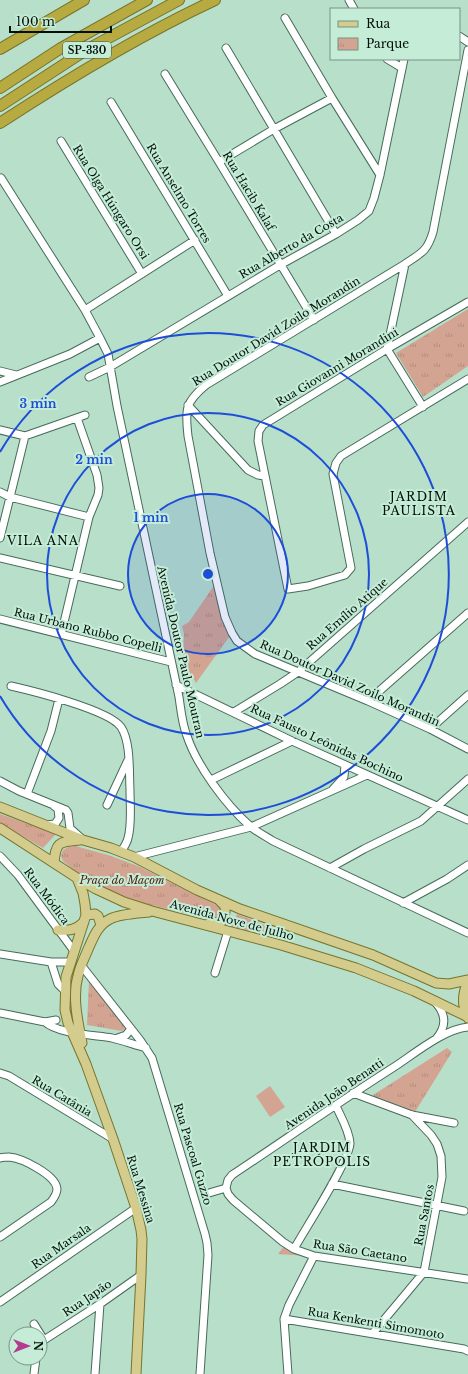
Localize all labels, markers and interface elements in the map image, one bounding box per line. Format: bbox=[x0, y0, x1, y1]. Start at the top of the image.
scale bar bbox=[10, 8, 111, 34]
legend bbox=[330, 8, 460, 60]
text: 100 m bbox=[16, 14, 55, 29]
text: Rua bbox=[366, 16, 390, 31]
text: Parque bbox=[366, 36, 409, 51]
road number: SP-330 bbox=[63, 42, 111, 58]
street label: Rua Anselmo Torres bbox=[144, 141, 214, 245]
street label: Rua Olga Húngaro Orsi bbox=[70, 142, 152, 262]
street label: Rua Hacib Kalaf bbox=[220, 149, 279, 235]
street label: Rua Alberto da Costa bbox=[236, 210, 346, 282]
street label: Rua Doutor David Zoilo Morandin bbox=[189, 273, 363, 389]
street label: Rua Giovanni Morandini bbox=[273, 325, 401, 409]
text: 3 min bbox=[19, 396, 57, 411]
text: 2 min bbox=[75, 452, 113, 467]
district label: JARDIM PAULISTA bbox=[382, 489, 456, 518]
text: 1 min bbox=[134, 510, 169, 525]
district label: VILA ANA bbox=[6, 533, 79, 548]
street label: Avenida Doutor Paulo Moutran bbox=[154, 563, 208, 740]
centre of rings bbox=[201, 567, 215, 581]
street label: Rua Emílio Atique bbox=[303, 575, 391, 653]
street label: Rua Urbano Rubbo Copelli bbox=[12, 605, 164, 655]
street label: Rua Doutor David Zoilo Morandin bbox=[258, 637, 442, 729]
street label: Rua Fausto Leônidas Bochino bbox=[248, 701, 406, 785]
street label: Rua Módica bbox=[21, 865, 73, 928]
park label: Praça do Maçom bbox=[79, 873, 165, 887]
street label: Avenida Nove de Julho bbox=[168, 896, 295, 943]
street label: Avenida João Benatti bbox=[281, 1055, 386, 1133]
street label: Rua Catânia bbox=[29, 1073, 95, 1120]
street label: Rua Pascoal Guzzo bbox=[171, 1101, 215, 1207]
district label: JARDIM PETRÓPOLIS bbox=[273, 1140, 371, 1169]
street label: Rua Messina bbox=[124, 1153, 158, 1226]
street label: Rua Santos bbox=[411, 1183, 437, 1247]
street label: Rua Marsala bbox=[29, 1220, 94, 1272]
street label: Rua São Caetano bbox=[312, 1237, 408, 1265]
street label: Rua Japão bbox=[60, 1277, 114, 1319]
street label: Rua Kenkenti Simomoto bbox=[306, 1304, 446, 1342]
north arrow bbox=[8, 1326, 48, 1366]
text: N bbox=[31, 1341, 45, 1352]

